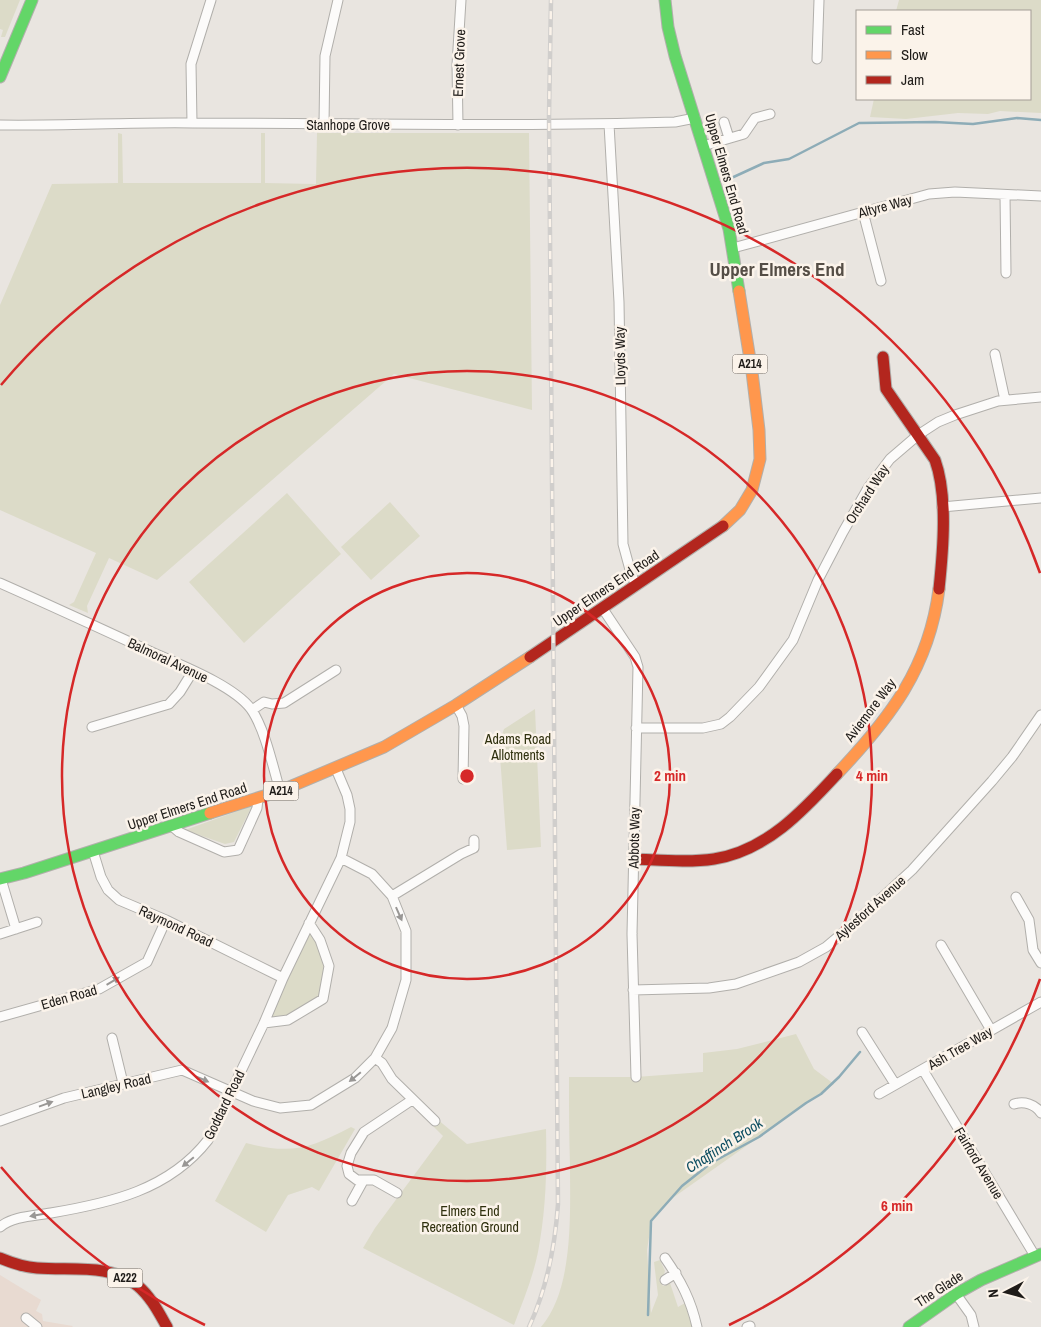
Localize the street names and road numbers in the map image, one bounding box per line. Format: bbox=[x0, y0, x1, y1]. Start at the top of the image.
street label: Ernest Grove bbox=[449, 29, 469, 97]
street label: Upper Elmers End Road bbox=[701, 112, 753, 236]
street label: Stanhope Grove bbox=[306, 116, 390, 134]
street label: Altyre Way bbox=[855, 190, 914, 222]
street label: Lloyds Way bbox=[610, 326, 630, 386]
road number: A214 bbox=[732, 354, 768, 374]
street label: Orchard Way bbox=[841, 461, 893, 527]
street label: Upper Elmers End Road bbox=[549, 546, 663, 630]
street label: Balmoral Avenue bbox=[125, 634, 211, 686]
street label: Aviemore Way bbox=[840, 675, 900, 746]
street label: Upper Elmers End Road bbox=[125, 778, 249, 834]
road number: A214 bbox=[264, 781, 298, 800]
street label: Abbots Way bbox=[624, 807, 644, 870]
street label: Aylesford Avenue bbox=[830, 872, 909, 945]
street label: Raymond Road bbox=[136, 901, 216, 951]
street label: Eden Road bbox=[39, 980, 99, 1014]
street label: Ash Tree Way bbox=[924, 1022, 996, 1074]
street label: Goddard Road bbox=[199, 1067, 249, 1143]
street label: Langley Road bbox=[79, 1069, 153, 1103]
street label: Fairford Avenue bbox=[950, 1124, 1008, 1202]
street label: The Glade bbox=[912, 1267, 966, 1311]
road number: A222 bbox=[108, 1268, 142, 1288]

